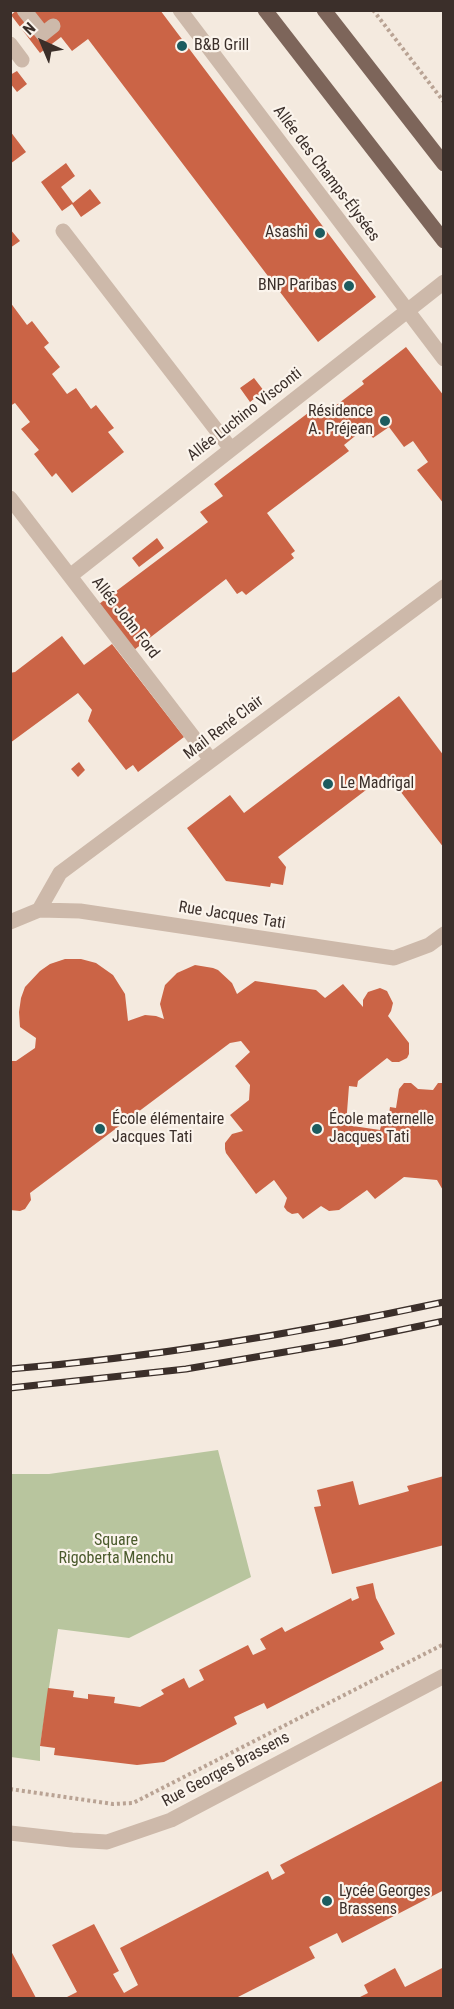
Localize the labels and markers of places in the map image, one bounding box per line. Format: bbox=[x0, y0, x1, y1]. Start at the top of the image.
place label: B&B Grill bbox=[194, 36, 249, 56]
marker: B&B Grill bbox=[175, 39, 189, 53]
place label: Asashi bbox=[265, 223, 308, 243]
marker: Asashi bbox=[313, 226, 327, 240]
place label: BNP Paribas bbox=[258, 276, 337, 296]
marker: BNP Paribas bbox=[342, 279, 356, 293]
place label: Résidence A. Préjean bbox=[308, 402, 373, 440]
marker: Résidence A. Préjean bbox=[378, 414, 392, 428]
place label: Le Madrigal bbox=[340, 774, 414, 794]
marker: Le Madrigal bbox=[321, 777, 335, 791]
place label: École élémentaire Jacques Tati bbox=[112, 1110, 224, 1148]
place label: École maternelle Jacques Tati bbox=[329, 1110, 434, 1148]
marker: École élémentaire Jacques Tati bbox=[93, 1122, 107, 1136]
marker: École maternelle Jacques Tati bbox=[310, 1122, 324, 1136]
place label: Lycée Georges Brassens bbox=[339, 1882, 431, 1920]
marker: Lycée Georges Brassens bbox=[320, 1894, 334, 1908]

